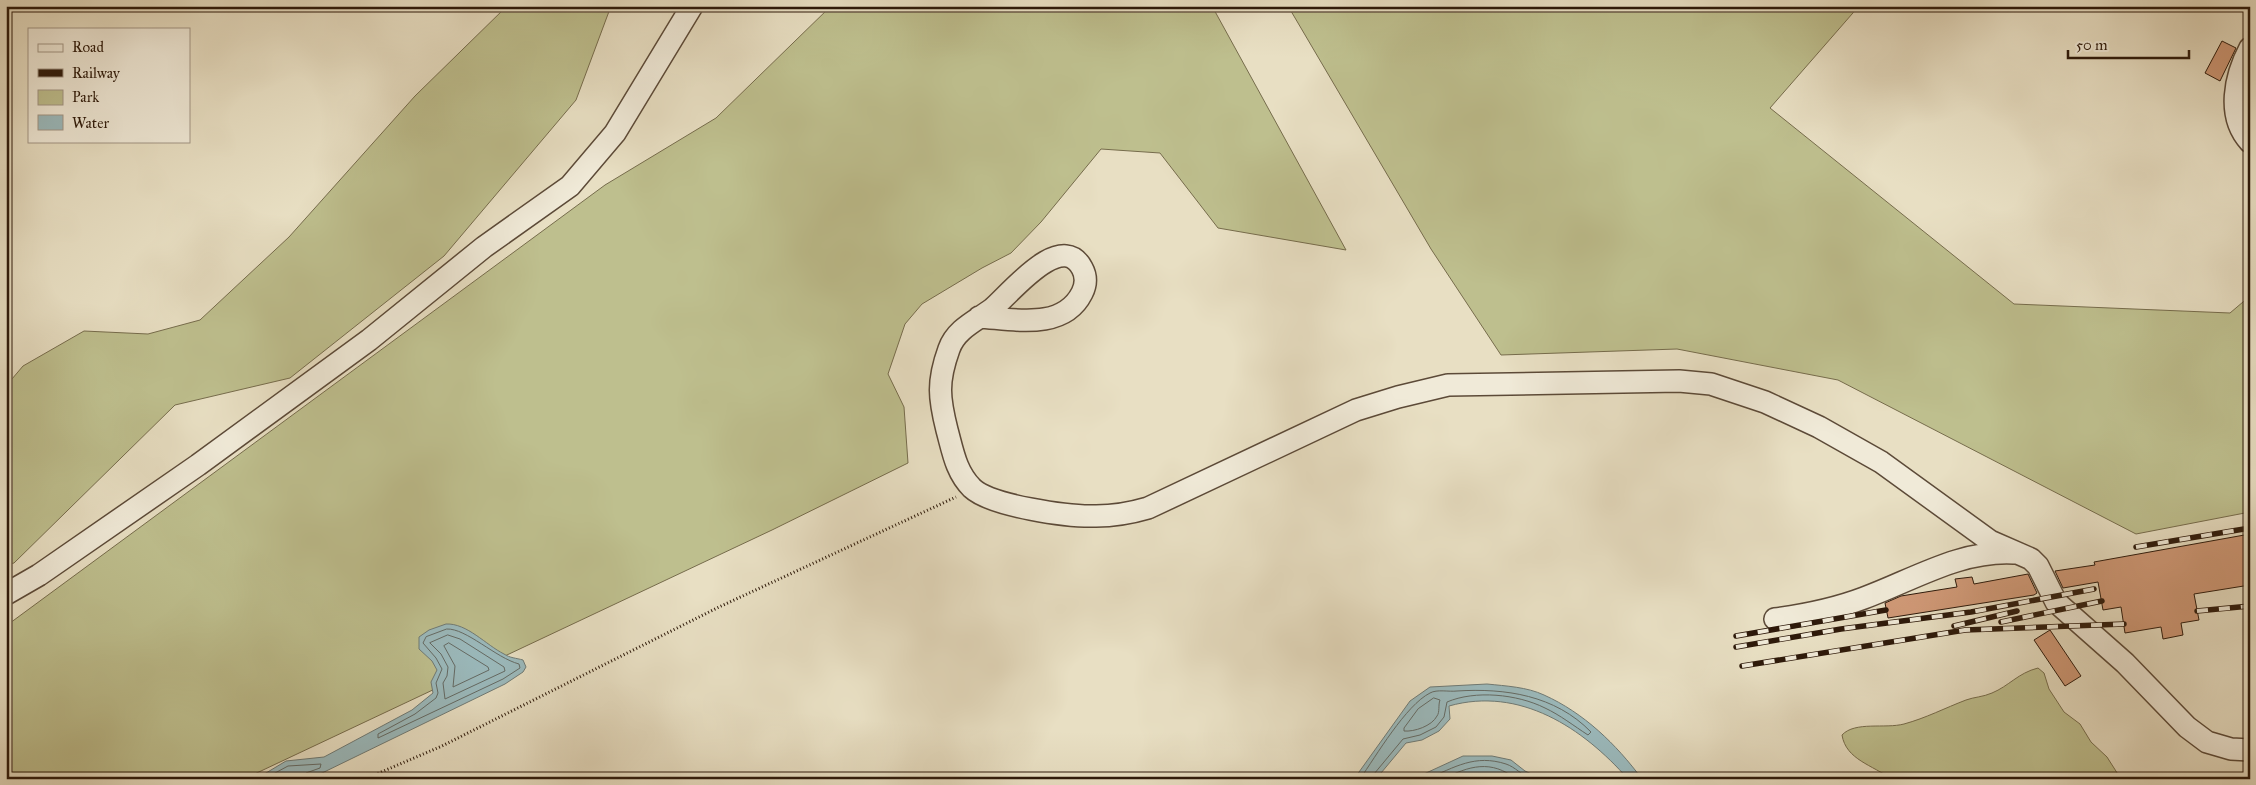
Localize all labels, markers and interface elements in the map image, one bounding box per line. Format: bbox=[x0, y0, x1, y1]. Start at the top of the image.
legend bbox=[28, 28, 190, 142]
scale bar bbox=[2068, 28, 2190, 60]
text: 50 m bbox=[2076, 36, 2108, 54]
text: Road bbox=[72, 38, 104, 56]
text: Railway bbox=[72, 64, 121, 82]
text: Park bbox=[72, 88, 99, 106]
text: Water bbox=[72, 114, 109, 132]

